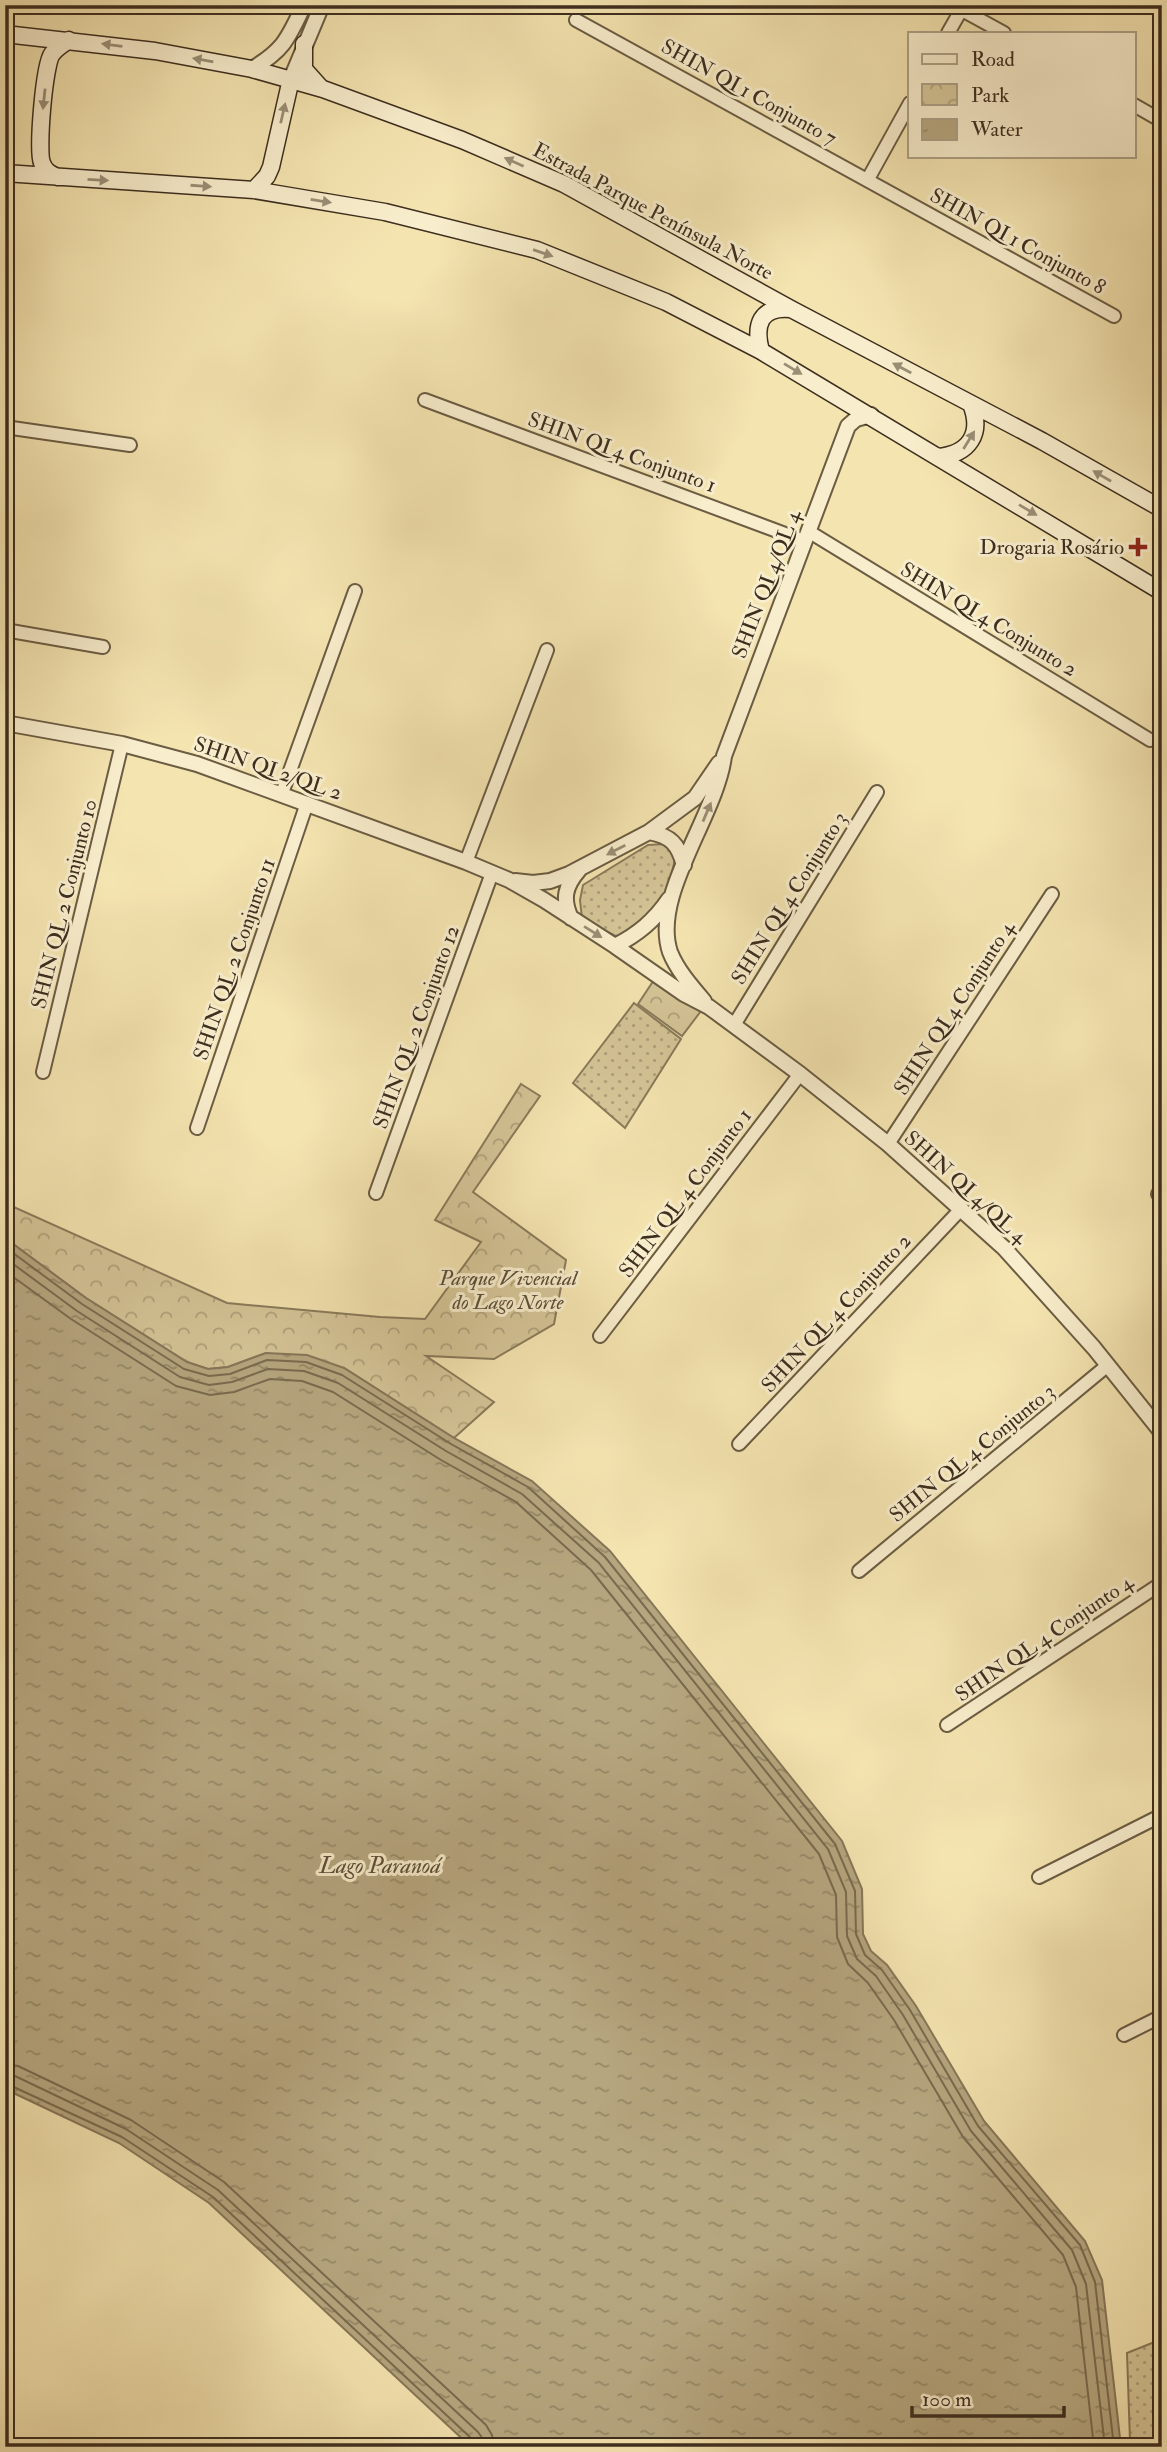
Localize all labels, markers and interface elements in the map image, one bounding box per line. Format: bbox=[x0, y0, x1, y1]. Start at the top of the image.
legend bbox=[908, 32, 1136, 158]
street label: SHIN QI 1 Conjunto 7 bbox=[656, 33, 842, 152]
one-way arrow bbox=[101, 40, 123, 51]
text: Road bbox=[971, 46, 1016, 73]
one-way arrow bbox=[192, 54, 214, 65]
text: Park bbox=[971, 82, 1009, 109]
one-way arrow bbox=[38, 88, 49, 110]
one-way arrow bbox=[278, 102, 289, 124]
text: Water bbox=[970, 116, 1023, 143]
street label: Estrada Parque Península Norte bbox=[528, 137, 778, 286]
one-way arrow bbox=[504, 156, 524, 168]
one-way arrow bbox=[87, 174, 109, 185]
one-way arrow bbox=[190, 181, 212, 192]
street label: SHIN QI 1 Conjunto 8 bbox=[925, 182, 1110, 301]
one-way arrow bbox=[310, 196, 332, 207]
one-way arrow bbox=[532, 248, 553, 259]
one-way arrow bbox=[892, 362, 912, 374]
one-way arrow bbox=[783, 363, 802, 376]
street label: SHIN QI 4 Conjunto 1 bbox=[524, 406, 720, 499]
one-way arrow bbox=[963, 430, 976, 449]
one-way arrow bbox=[1093, 470, 1112, 482]
one-way arrow bbox=[1018, 503, 1037, 516]
street label: SHIN QI 4/QL 4 bbox=[726, 505, 808, 662]
place label: Drogaria Rosário bbox=[979, 534, 1124, 561]
marker: Drogaria Rosário bbox=[1130, 539, 1146, 555]
street label: SHIN QI 4 Conjunto 2 bbox=[895, 556, 1082, 683]
street label: SHIN QI 2/QL 2 bbox=[190, 730, 345, 806]
street label: SHIN QL 2 Conjunto 10 bbox=[25, 797, 104, 1012]
one-way arrow bbox=[702, 801, 713, 822]
street label: SHIN QI 4 Conjunto 3 bbox=[725, 807, 854, 990]
one-way arrow bbox=[606, 844, 626, 855]
street label: SHIN QL 2 Conjunto 11 bbox=[187, 855, 282, 1064]
street label: SHIN QI 4 Conjunto 4 bbox=[888, 915, 1022, 1100]
street label: SHIN QL 2 Conjunto 12 bbox=[367, 922, 466, 1133]
one-way arrow bbox=[583, 925, 603, 938]
street label: SHIN QL 4 Conjunto 1 bbox=[613, 1103, 758, 1283]
street label: SHIN QI 4/QL 4 bbox=[898, 1125, 1034, 1251]
street label: SHIN QL 4 Conjunto 2 bbox=[756, 1228, 917, 1399]
park label: Parque Vivencial do Lago Norte bbox=[438, 1265, 579, 1316]
street label: SHIN QL 4 Conjunto 3 bbox=[884, 1378, 1061, 1529]
street label: SHIN QL 4 Conjunto 4 bbox=[950, 1568, 1140, 1708]
water label: Lago Paranoá bbox=[318, 1851, 443, 1880]
scale bar bbox=[912, 2375, 1064, 2419]
text: 100 m bbox=[922, 2386, 972, 2413]

